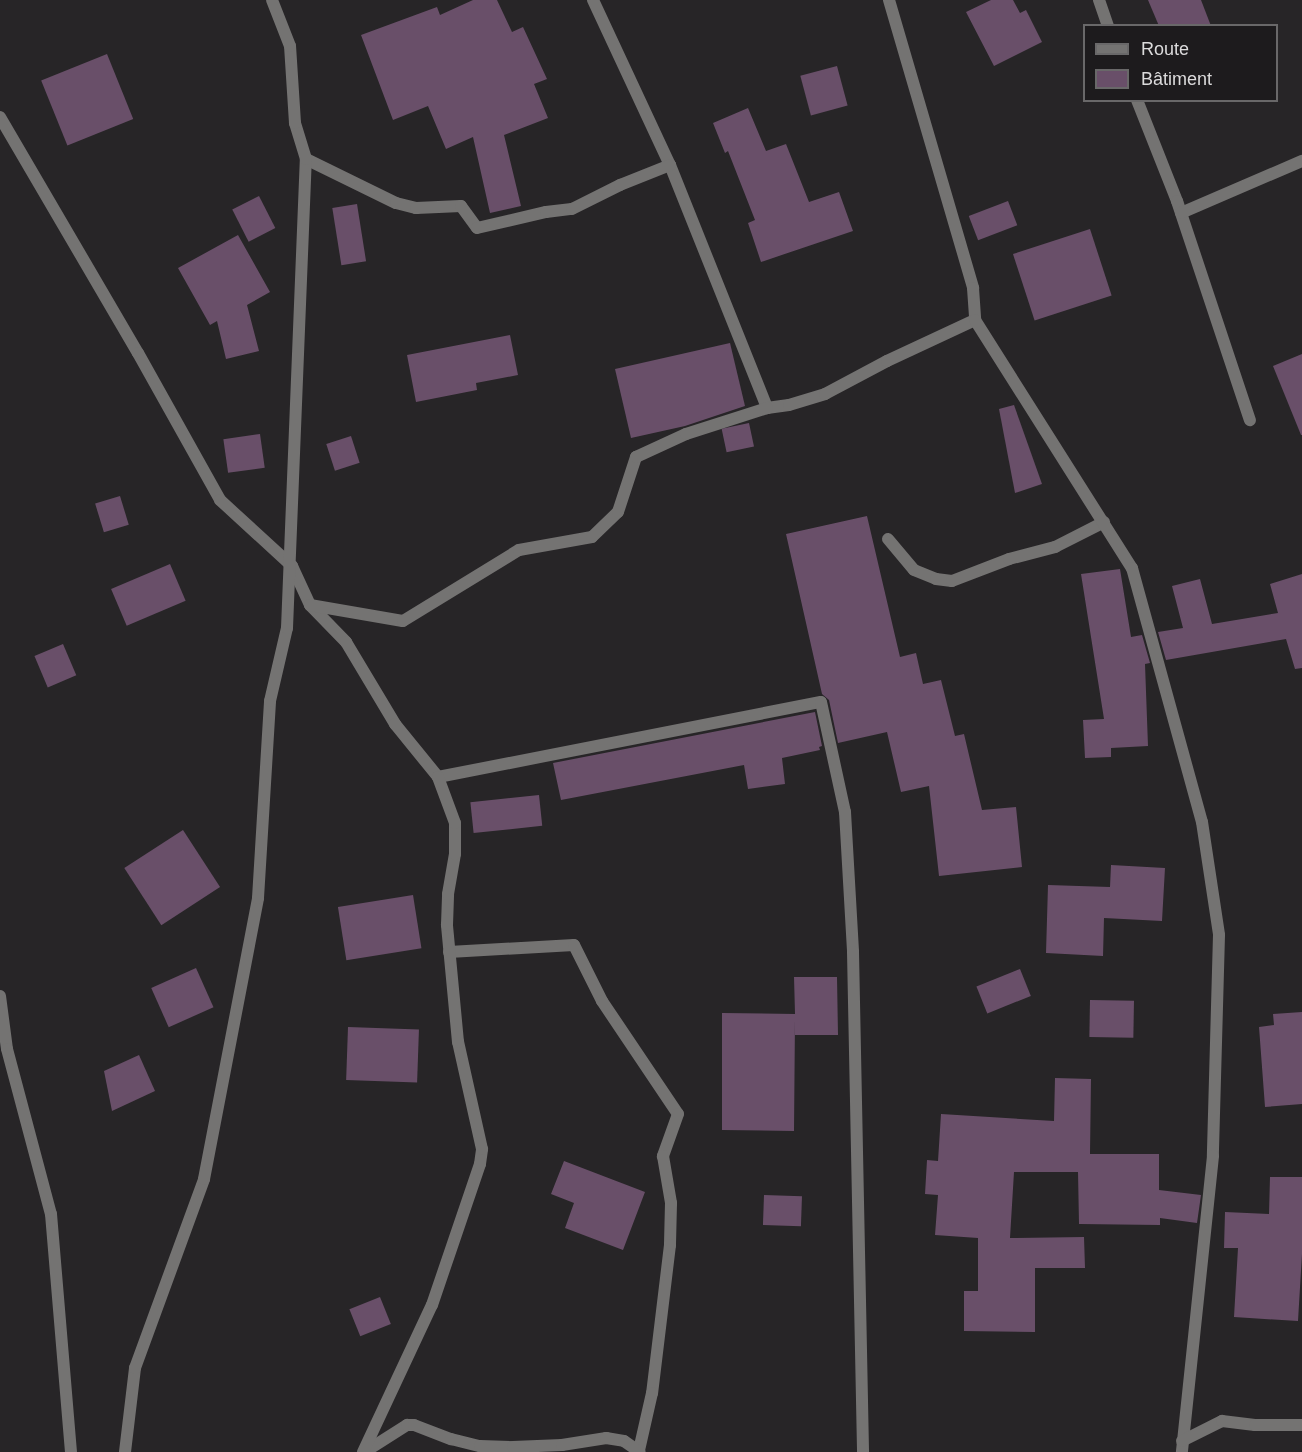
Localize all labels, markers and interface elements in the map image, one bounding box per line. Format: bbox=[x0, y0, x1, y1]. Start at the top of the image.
legend bbox=[1083, 24, 1278, 102]
text: Route bbox=[1141, 39, 1189, 59]
text: Bâtiment bbox=[1141, 69, 1212, 89]

